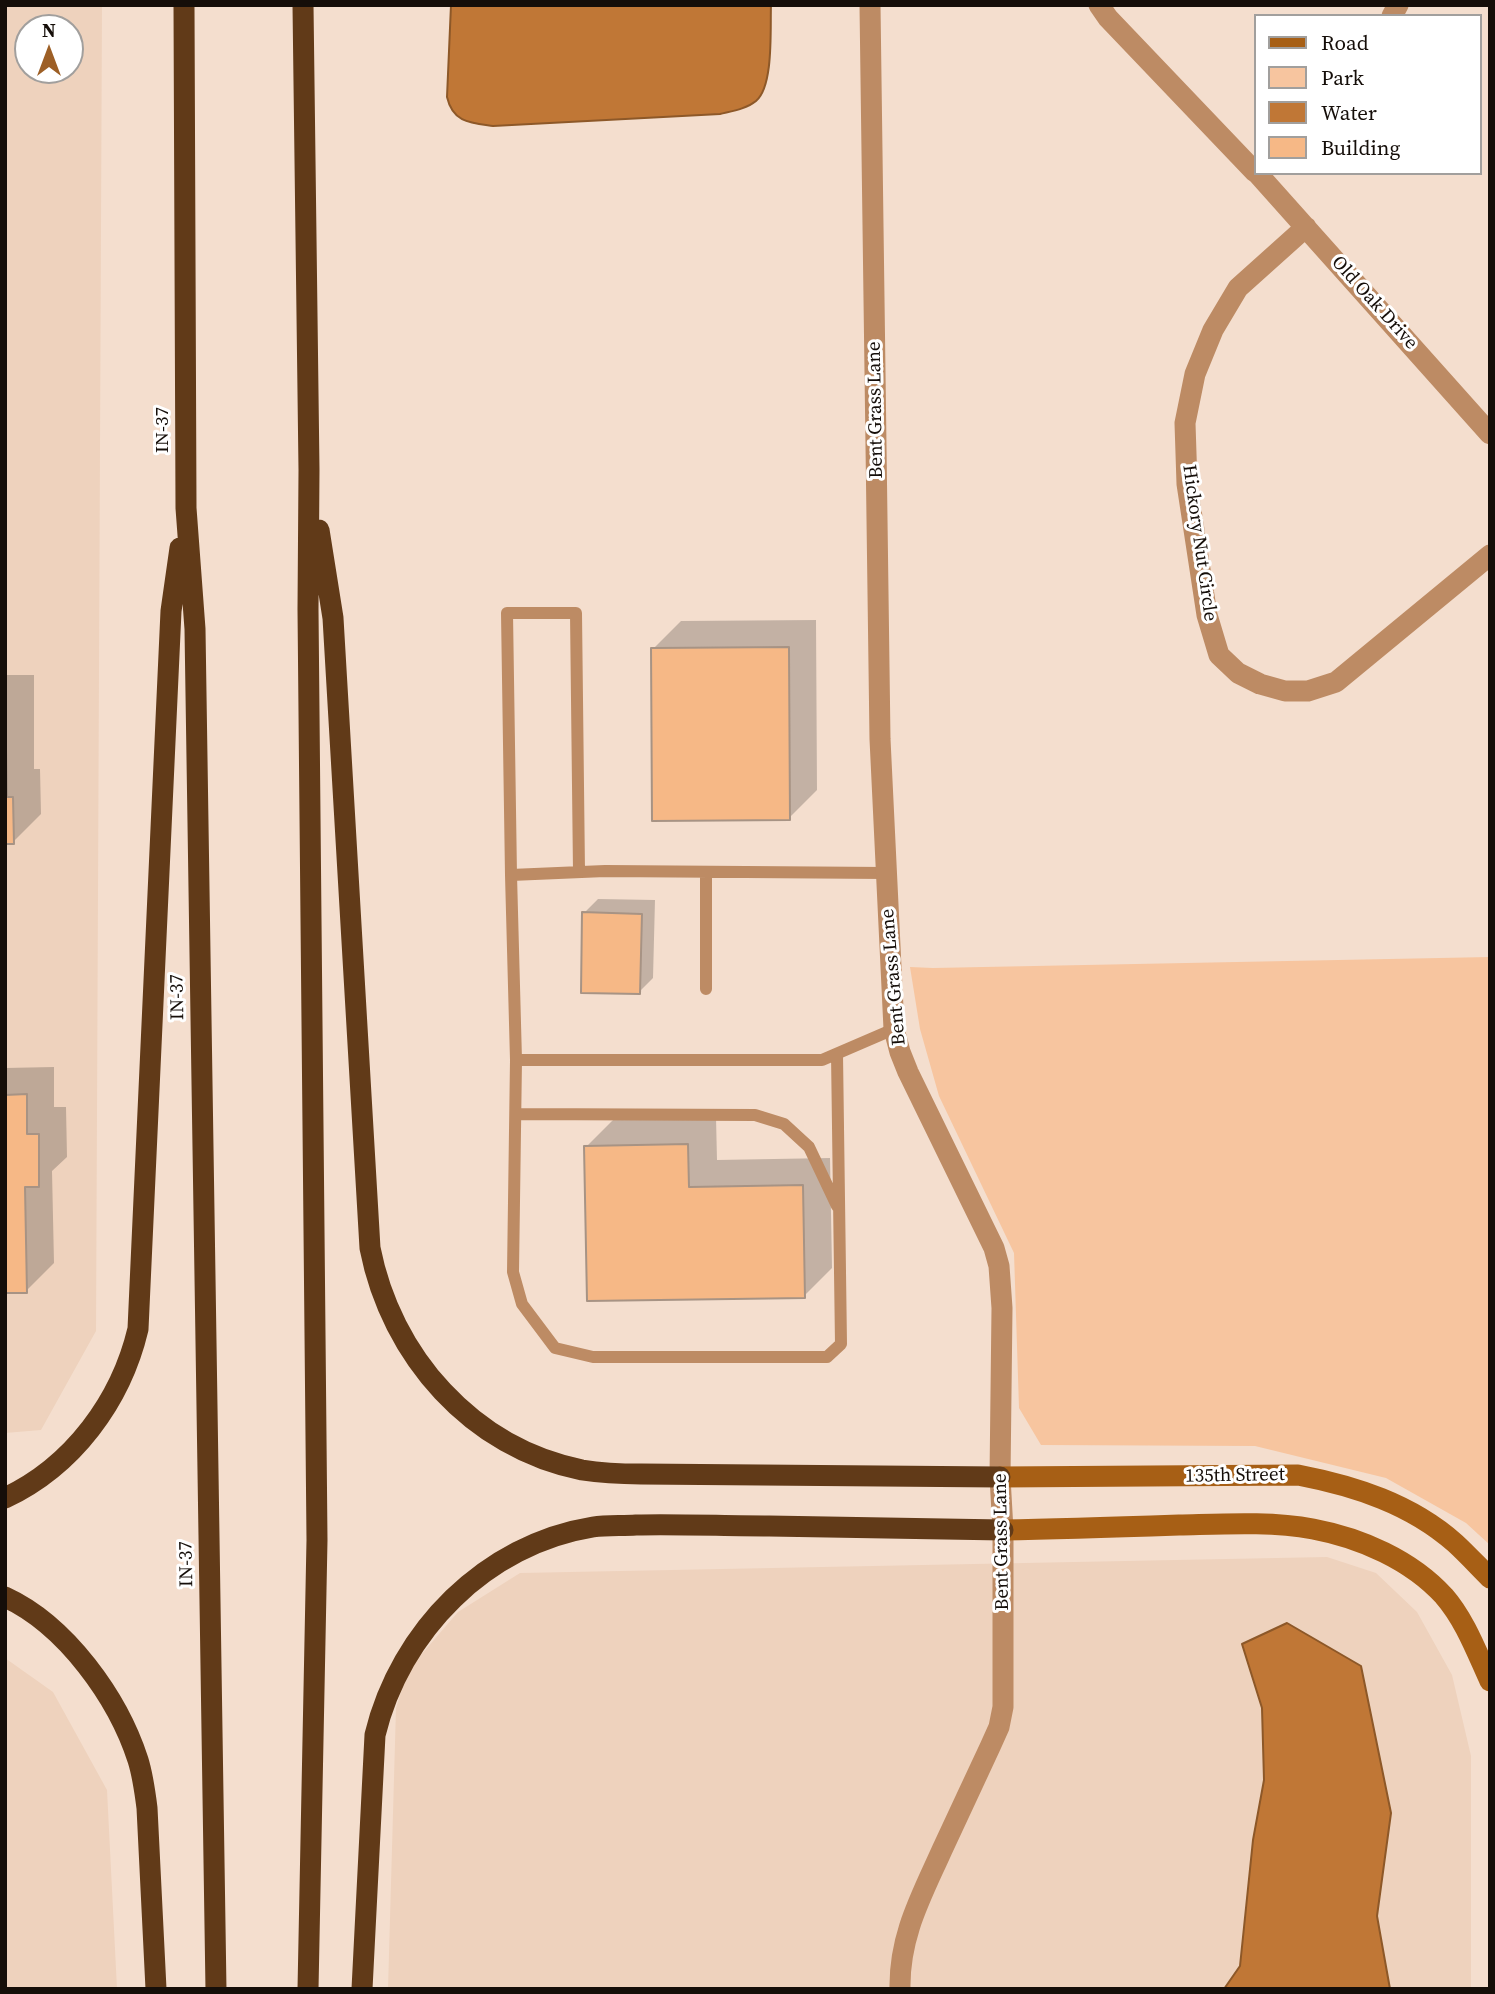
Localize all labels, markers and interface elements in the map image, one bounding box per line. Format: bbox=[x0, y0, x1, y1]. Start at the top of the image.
north arrow bbox=[14, 14, 84, 84]
legend bbox=[1254, 14, 1481, 175]
text: N bbox=[42, 17, 56, 43]
text: Road bbox=[1321, 28, 1369, 57]
text: Park bbox=[1321, 63, 1364, 92]
text: Water bbox=[1321, 98, 1377, 127]
text: Building bbox=[1321, 133, 1400, 162]
street label: Old Oak Drive bbox=[1326, 252, 1422, 354]
street label: Bent Grass Lane bbox=[863, 341, 889, 479]
street label: IN-37 bbox=[152, 407, 174, 453]
street label: Hickory Nut Circle bbox=[1177, 463, 1221, 623]
street label: Bent Grass Lane bbox=[877, 908, 911, 1046]
street label: IN-37 bbox=[166, 974, 190, 1020]
street label: 135th Street bbox=[1185, 1464, 1285, 1488]
street label: Bent Grass Lane bbox=[989, 1473, 1015, 1611]
street label: IN-37 bbox=[175, 1541, 199, 1587]

